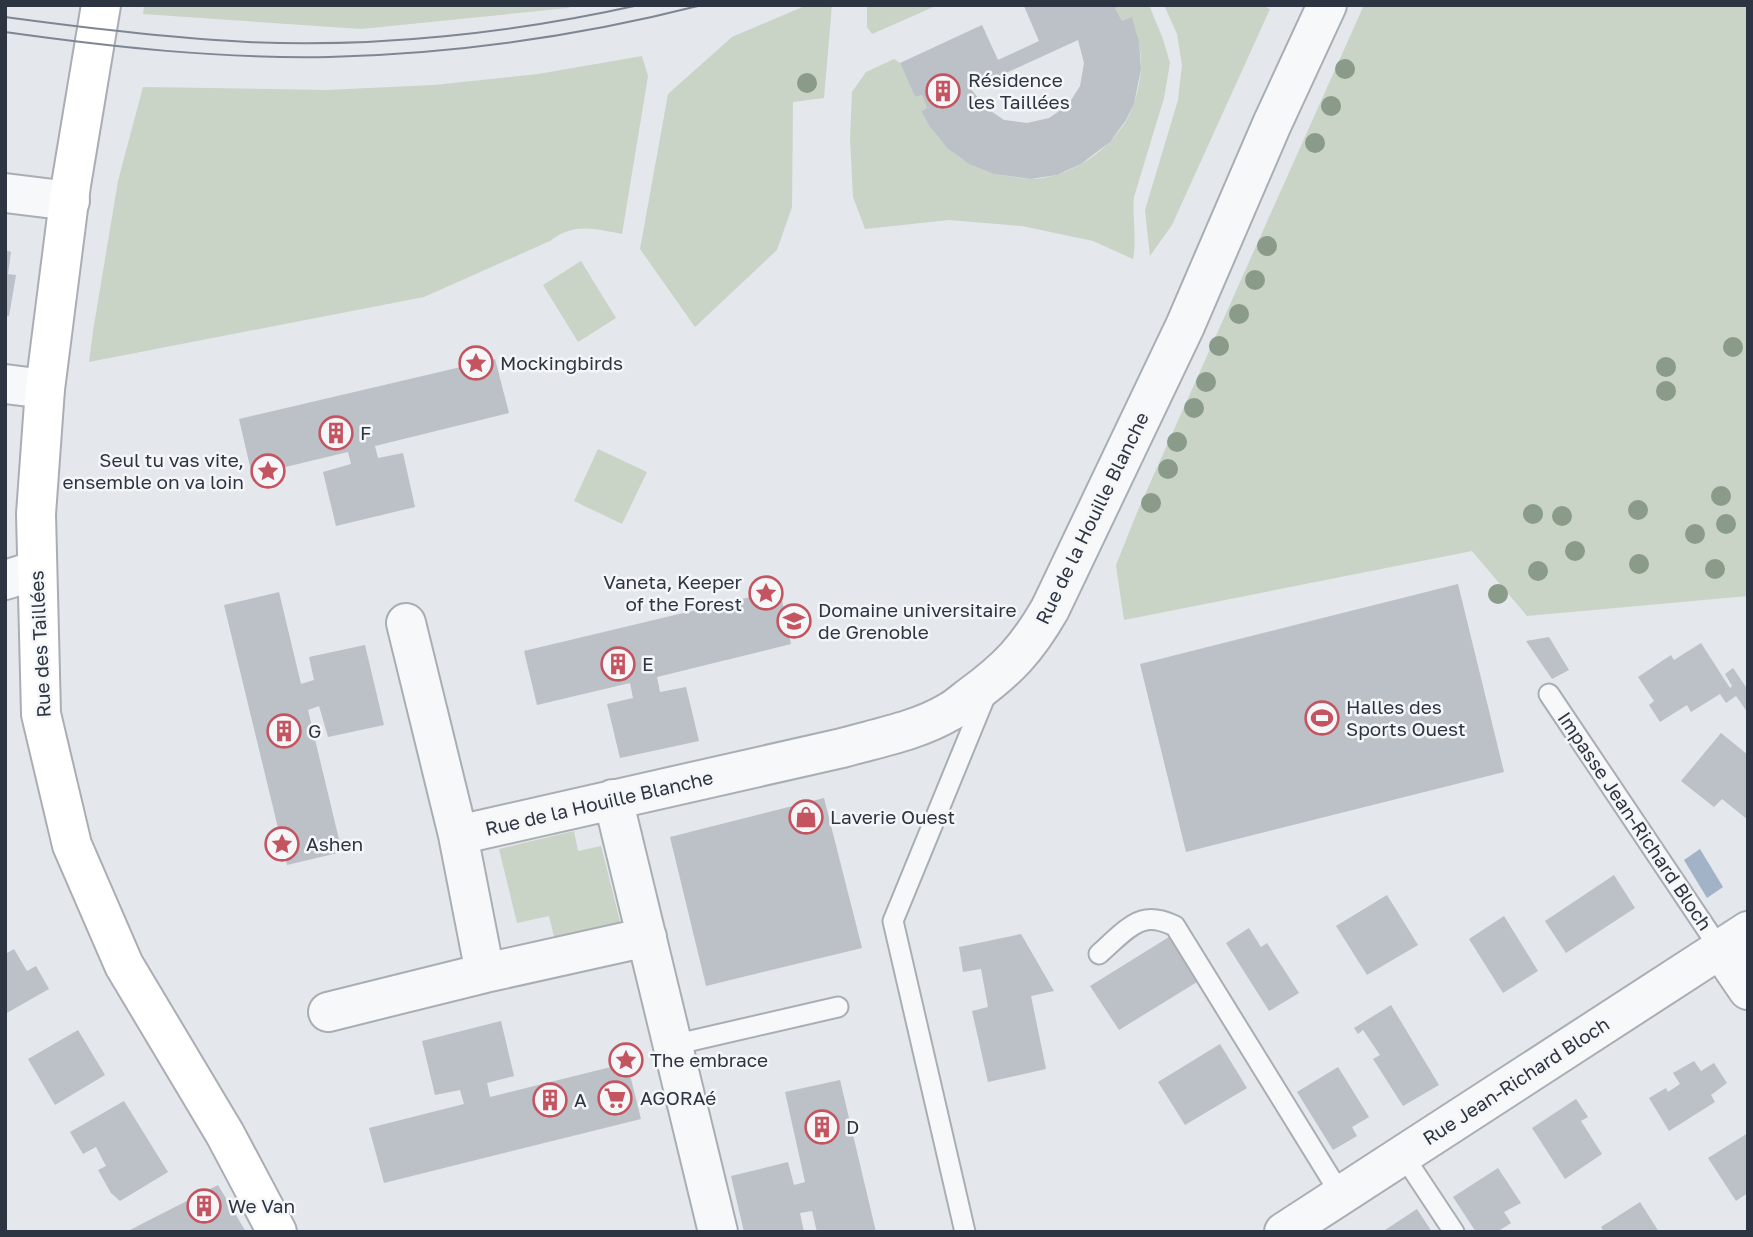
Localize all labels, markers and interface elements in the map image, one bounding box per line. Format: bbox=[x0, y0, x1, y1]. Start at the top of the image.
place label: Résidence les Taillées bbox=[968, 68, 1070, 113]
building icon: Résidence les Taillées bbox=[924, 72, 962, 110]
place icon: Mockingbirds bbox=[457, 344, 495, 382]
place label: Mockingbirds bbox=[500, 351, 623, 374]
street label: Rue de la Houille Blanche bbox=[1030, 408, 1153, 628]
building icon: F bbox=[317, 414, 355, 452]
place label: F bbox=[360, 421, 371, 444]
place label: Seul tu vas vite, ensemble on va loin bbox=[63, 448, 244, 493]
place icon: Seul tu vas vite, ensemble on va loin bbox=[249, 452, 287, 490]
street label: Rue des Taillées bbox=[24, 570, 55, 718]
place label: Vaneta, Keeper of the Forest bbox=[603, 570, 743, 615]
place icon: Vaneta, Keeper of the Forest bbox=[747, 574, 785, 612]
place label: Domaine universitaire de Grenoble bbox=[818, 598, 1017, 643]
school or university icon: Domaine universitaire de Grenoble bbox=[775, 602, 813, 640]
building icon: E bbox=[599, 645, 637, 683]
place label: E bbox=[642, 652, 654, 675]
place label: Halles des Sports Ouest bbox=[1346, 695, 1466, 740]
sports icon: Halles des Sports Ouest bbox=[1303, 699, 1341, 737]
street label: Impasse Jean-Richard Bloch bbox=[1554, 707, 1717, 934]
building icon: G bbox=[265, 712, 303, 750]
place label: G bbox=[308, 719, 321, 742]
street label: Rue de la Houille Blanche bbox=[483, 765, 715, 840]
shop icon: Laverie Ouest bbox=[787, 798, 825, 836]
place label: Laverie Ouest bbox=[830, 805, 955, 828]
place icon: Ashen bbox=[263, 825, 301, 863]
place label: Ashen bbox=[306, 832, 363, 855]
street label: Rue Jean-Richard Bloch bbox=[1418, 1012, 1613, 1149]
place icon: The embrace bbox=[607, 1041, 645, 1079]
place label: The embrace bbox=[650, 1048, 768, 1071]
supermarket icon: AGORAé bbox=[596, 1079, 634, 1117]
building icon: A bbox=[531, 1081, 569, 1119]
place label: AGORAé bbox=[640, 1086, 716, 1109]
place label: A bbox=[574, 1088, 587, 1111]
building icon: D bbox=[803, 1108, 841, 1146]
place label: D bbox=[846, 1115, 859, 1138]
building icon: We Van bbox=[185, 1187, 223, 1225]
place label: We Van bbox=[228, 1194, 295, 1217]

